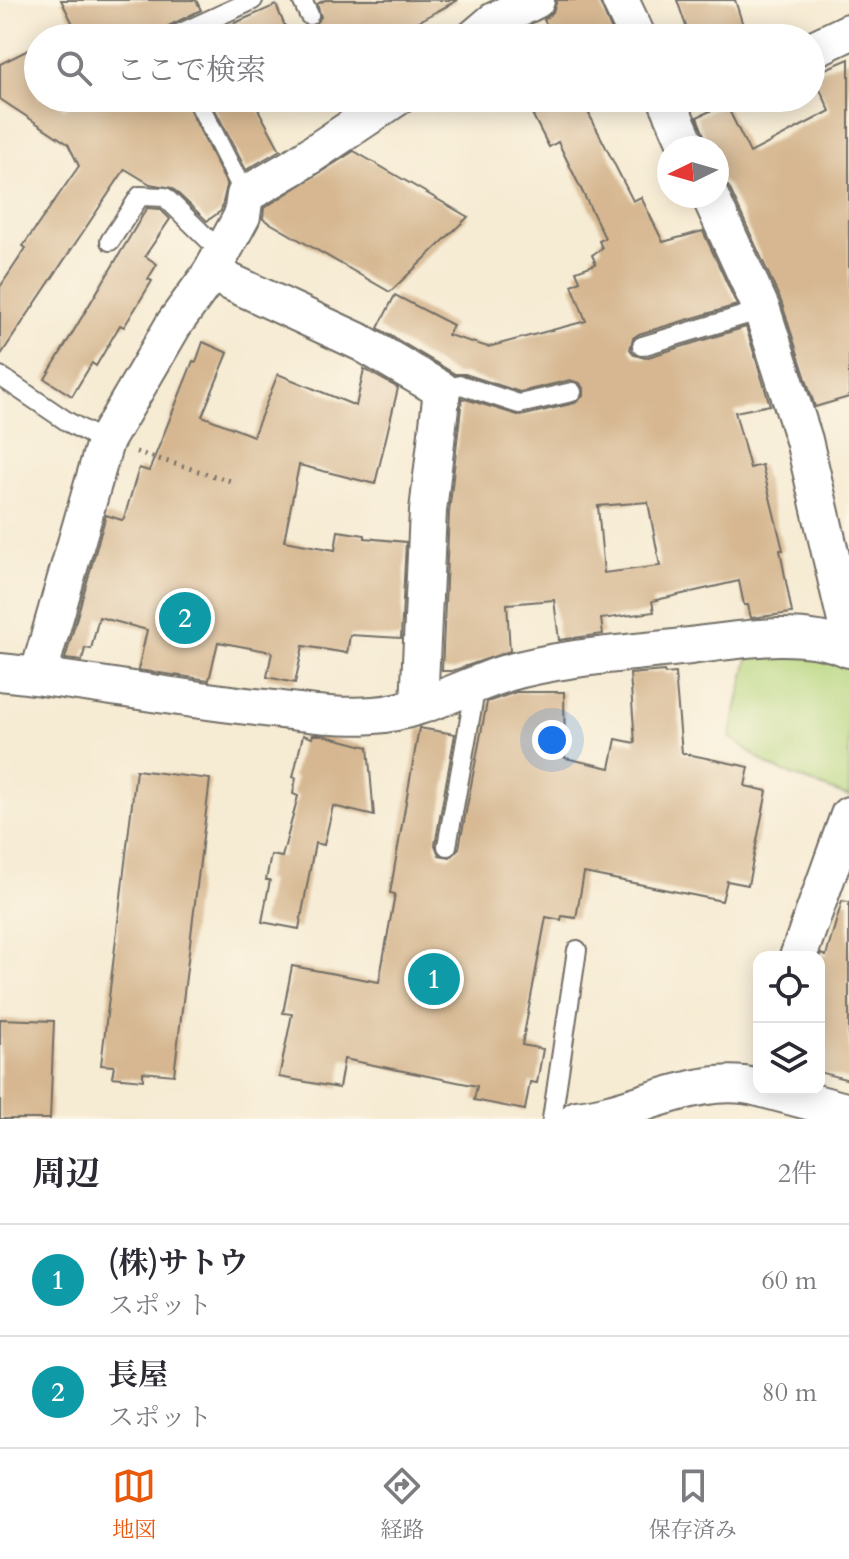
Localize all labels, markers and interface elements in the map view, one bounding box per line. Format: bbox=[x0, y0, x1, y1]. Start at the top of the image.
search box bbox=[24, 24, 825, 112]
icon: search bbox=[52, 46, 96, 90]
text: ここで検索 bbox=[116, 50, 266, 91]
north arrow bbox=[657, 136, 729, 208]
pin: 2 bbox=[159, 588, 211, 648]
your location bbox=[532, 720, 572, 760]
pin: 1 bbox=[408, 949, 460, 1009]
map controls bbox=[753, 951, 825, 1095]
button: locate bbox=[753, 951, 825, 1023]
button: layers bbox=[753, 1023, 825, 1095]
text: 周辺 bbox=[32, 1151, 100, 1197]
text: 2件 bbox=[778, 1156, 817, 1191]
text: (株)サトウ bbox=[108, 1243, 248, 1284]
text: 1 bbox=[51, 1263, 65, 1298]
text: 60 m bbox=[761, 1263, 817, 1298]
text: スポット bbox=[108, 1288, 212, 1323]
text: 長屋 bbox=[108, 1355, 168, 1396]
text: 2 bbox=[51, 1375, 65, 1410]
text: 80 m bbox=[761, 1375, 817, 1410]
text: スポット bbox=[108, 1400, 212, 1435]
tab: 地図 bbox=[112, 1464, 156, 1545]
tab: 経路 bbox=[380, 1464, 425, 1545]
tab: 保存済み bbox=[649, 1464, 737, 1545]

